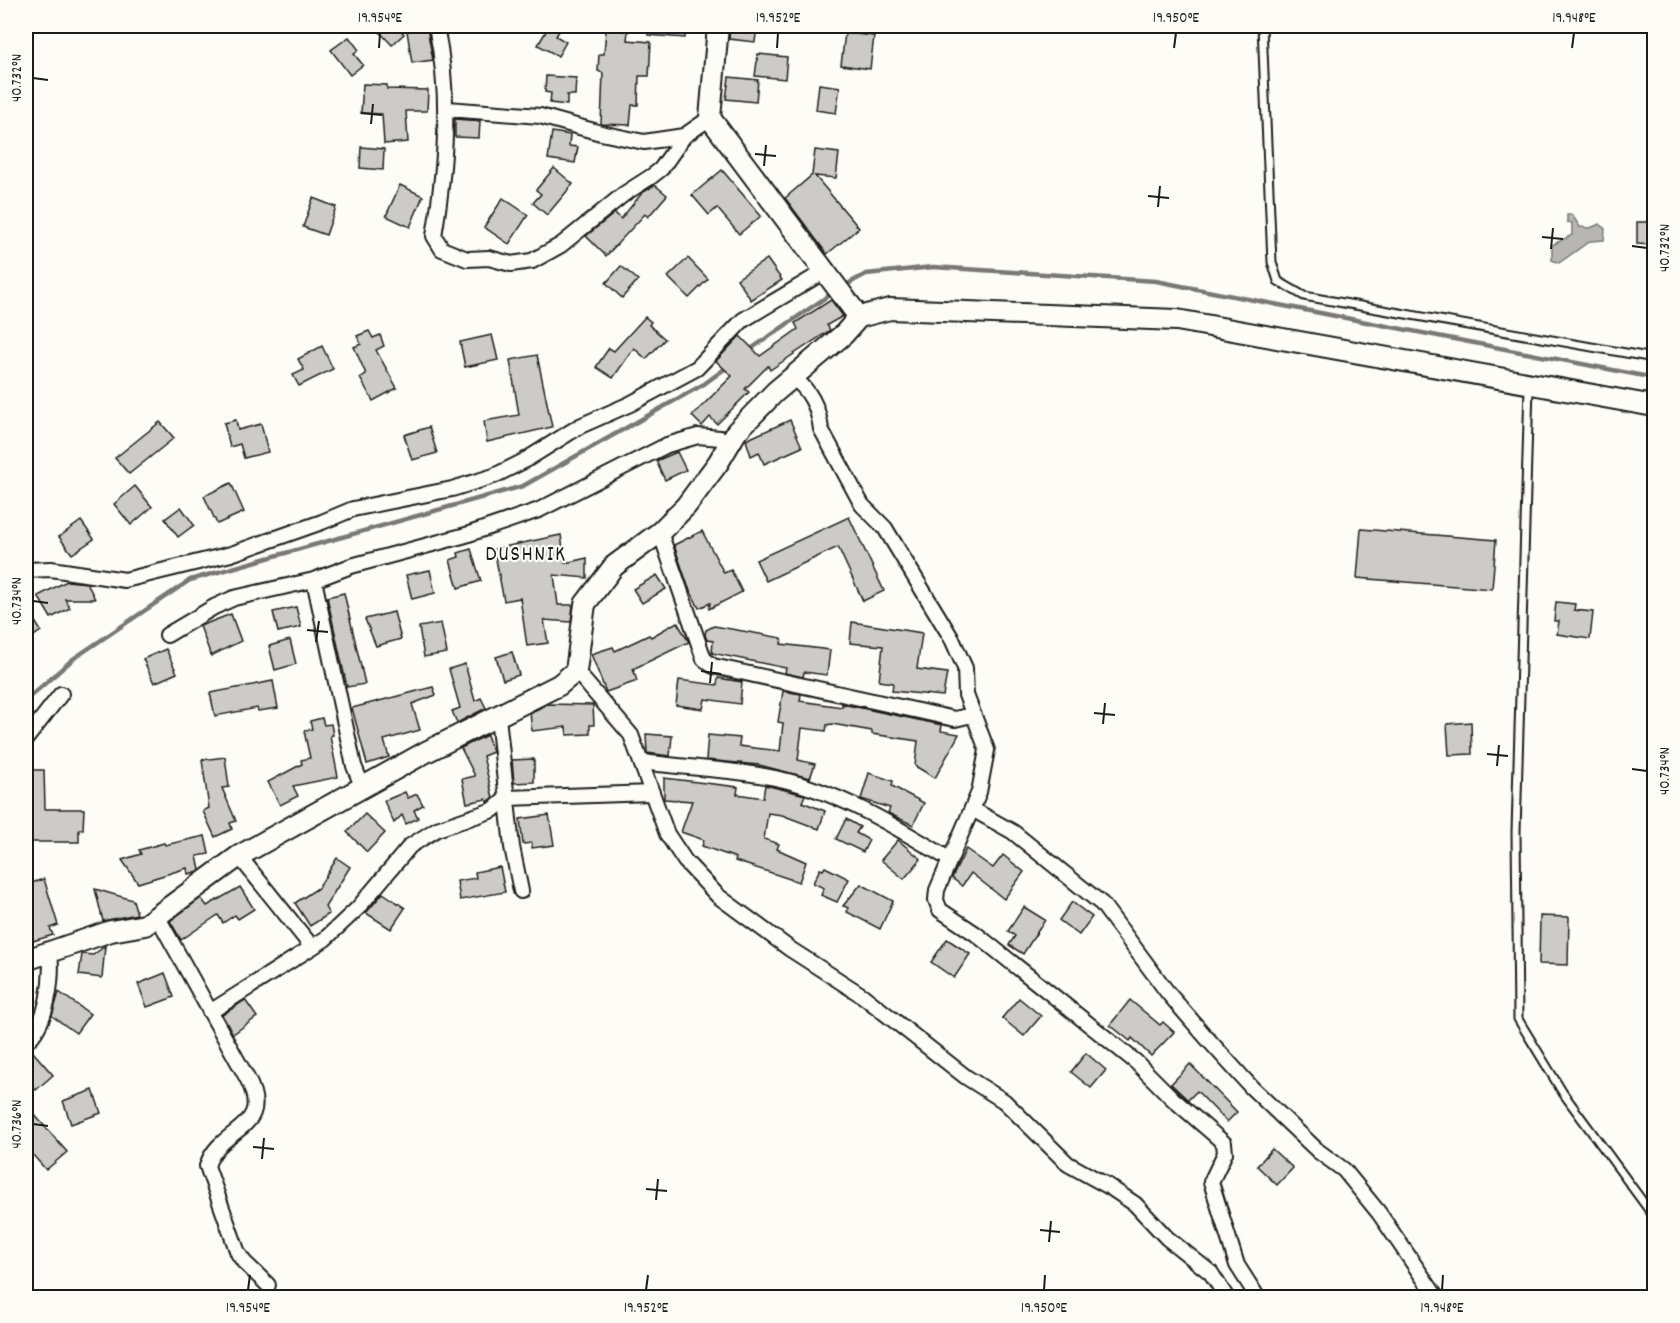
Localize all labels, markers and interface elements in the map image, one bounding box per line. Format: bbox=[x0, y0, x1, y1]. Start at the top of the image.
text: 19.954°E bbox=[358, 8, 402, 30]
text: 19.952°E bbox=[756, 8, 801, 30]
text: 19.950°E bbox=[1153, 8, 1199, 30]
text: 19.948°E bbox=[1552, 8, 1596, 30]
text: 40.732°N bbox=[7, 54, 29, 102]
text: 40.732°N bbox=[1655, 224, 1677, 272]
district label: DUSHNIK bbox=[485, 540, 567, 571]
text: 40.734°N bbox=[7, 577, 29, 625]
text: 40.734°N bbox=[1655, 747, 1677, 795]
text: 40.736°N bbox=[7, 1100, 29, 1148]
text: 19.954°E bbox=[226, 1298, 270, 1320]
text: 19.952°E bbox=[624, 1298, 669, 1320]
text: 19.950°E bbox=[1021, 1298, 1067, 1320]
text: 19.948°E bbox=[1420, 1298, 1464, 1320]

